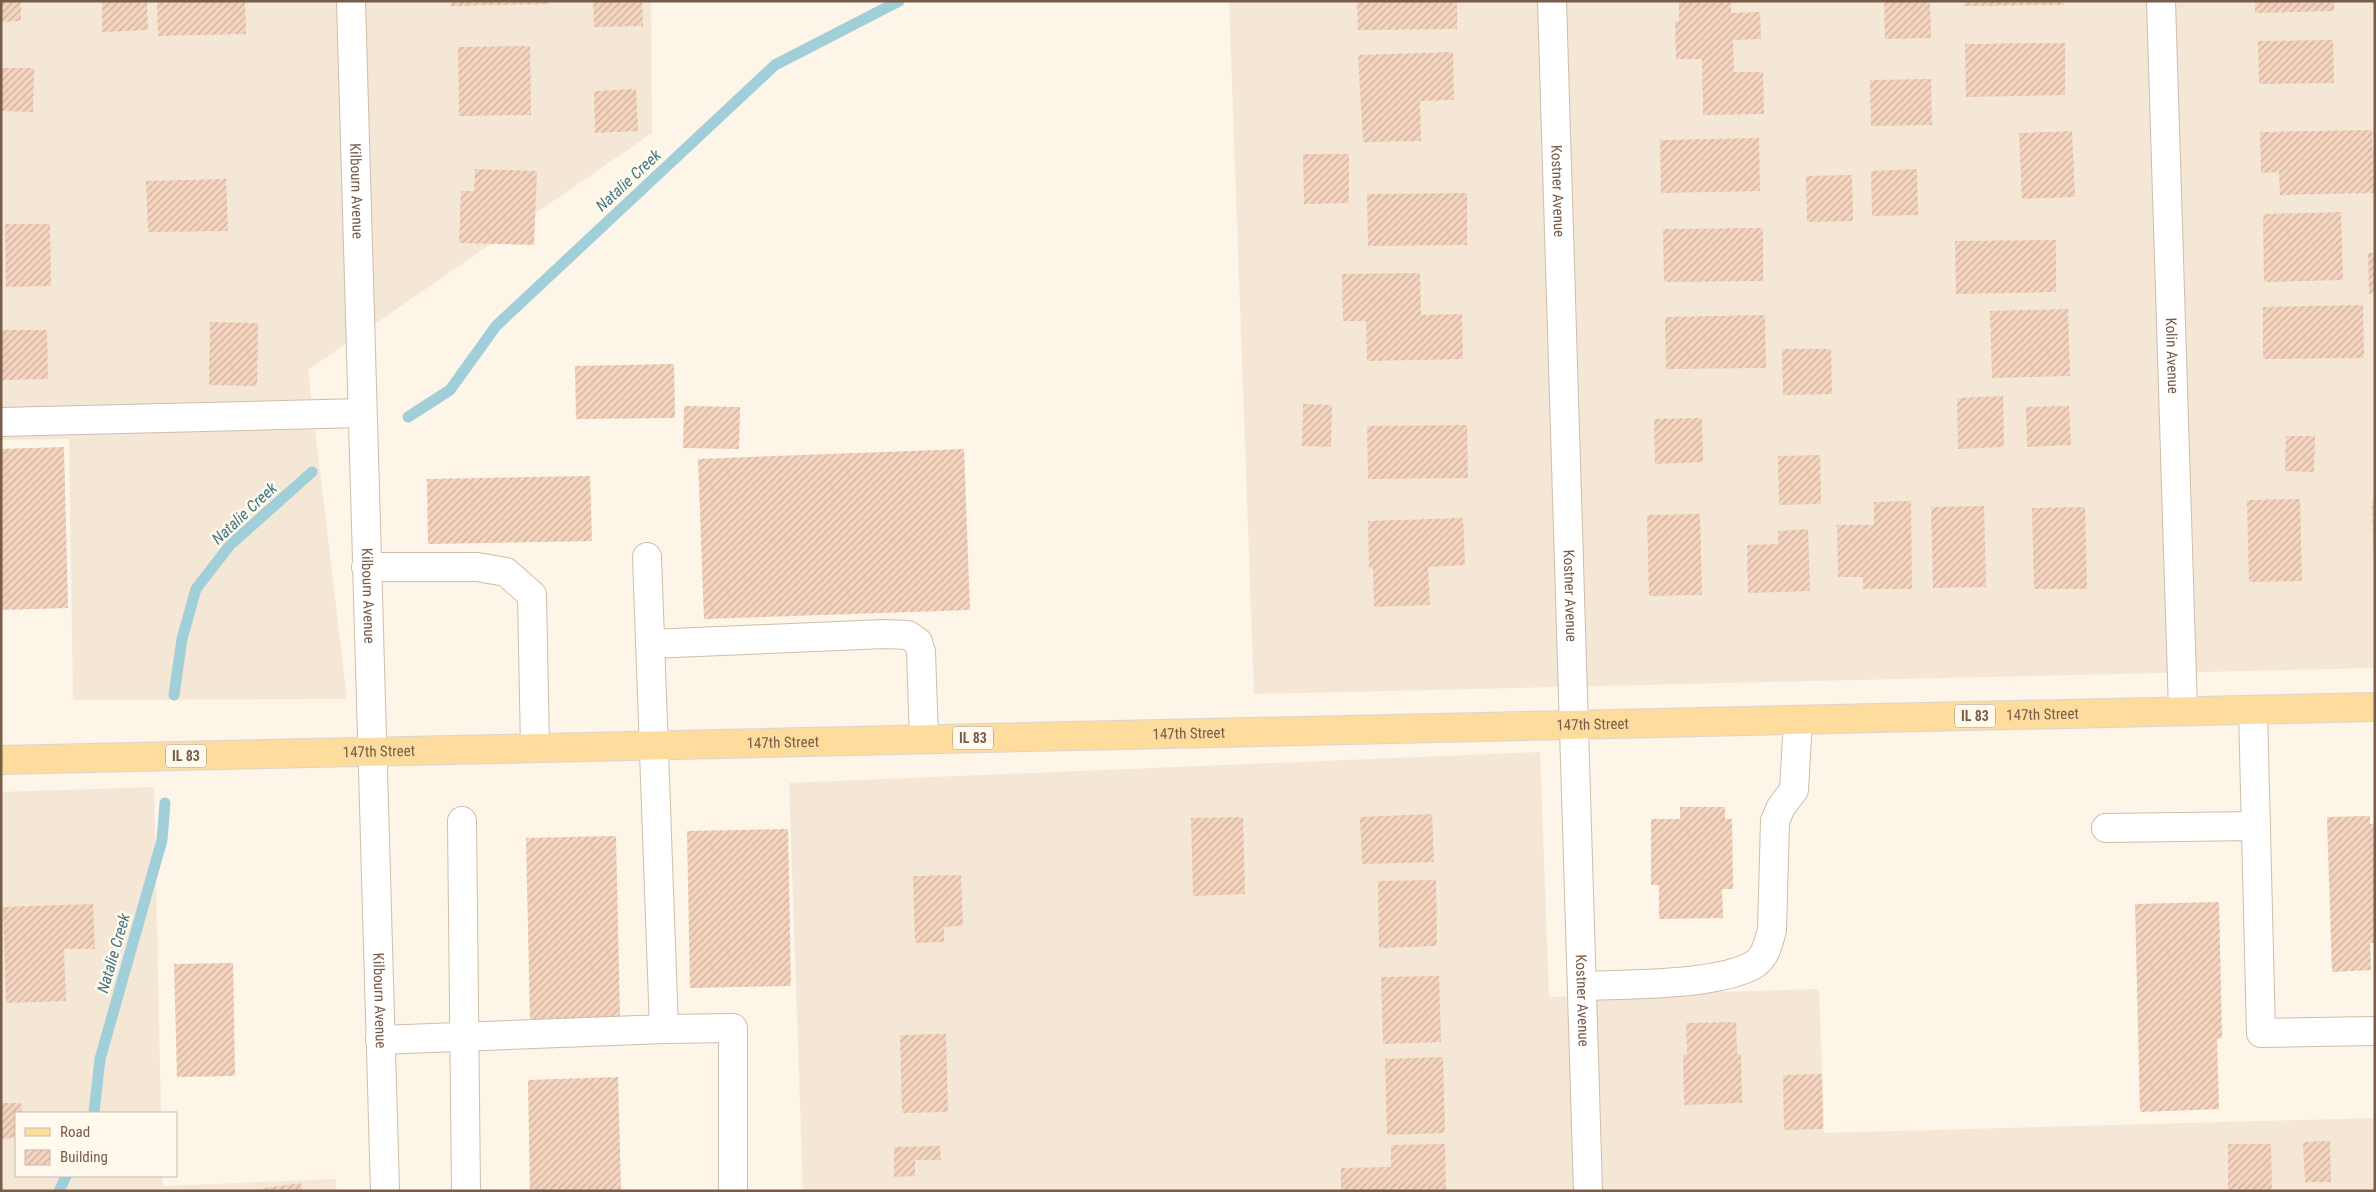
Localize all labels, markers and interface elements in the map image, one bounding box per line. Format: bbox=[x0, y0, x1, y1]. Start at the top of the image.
street label: Kilbourn Avenue bbox=[346, 143, 367, 239]
street label: Kostner Avenue bbox=[1547, 144, 1568, 237]
water label: Natalie Creek bbox=[592, 145, 666, 215]
street label: Kolin Avenue bbox=[2162, 317, 2182, 394]
water label: Natalie Creek bbox=[208, 478, 282, 548]
street label: Kilbourn Avenue bbox=[358, 548, 378, 644]
street label: Kostner Avenue bbox=[1560, 549, 1580, 642]
road number: IL 83 bbox=[1955, 704, 1995, 728]
street label: 147th Street bbox=[2006, 705, 2079, 724]
street label: 147th Street bbox=[1556, 715, 1629, 734]
street label: 147th Street bbox=[1152, 724, 1225, 743]
road number: IL 83 bbox=[953, 726, 993, 750]
street label: 147th Street bbox=[746, 733, 819, 752]
street label: 147th Street bbox=[342, 742, 415, 761]
road number: IL 83 bbox=[166, 744, 206, 768]
water label: Natalie Creek bbox=[93, 910, 134, 995]
street label: Kilbourn Avenue bbox=[369, 952, 390, 1049]
street label: Kostner Avenue bbox=[1572, 954, 1593, 1047]
legend bbox=[15, 1112, 178, 1177]
text: Road bbox=[60, 1123, 90, 1141]
text: Building bbox=[60, 1148, 108, 1166]

